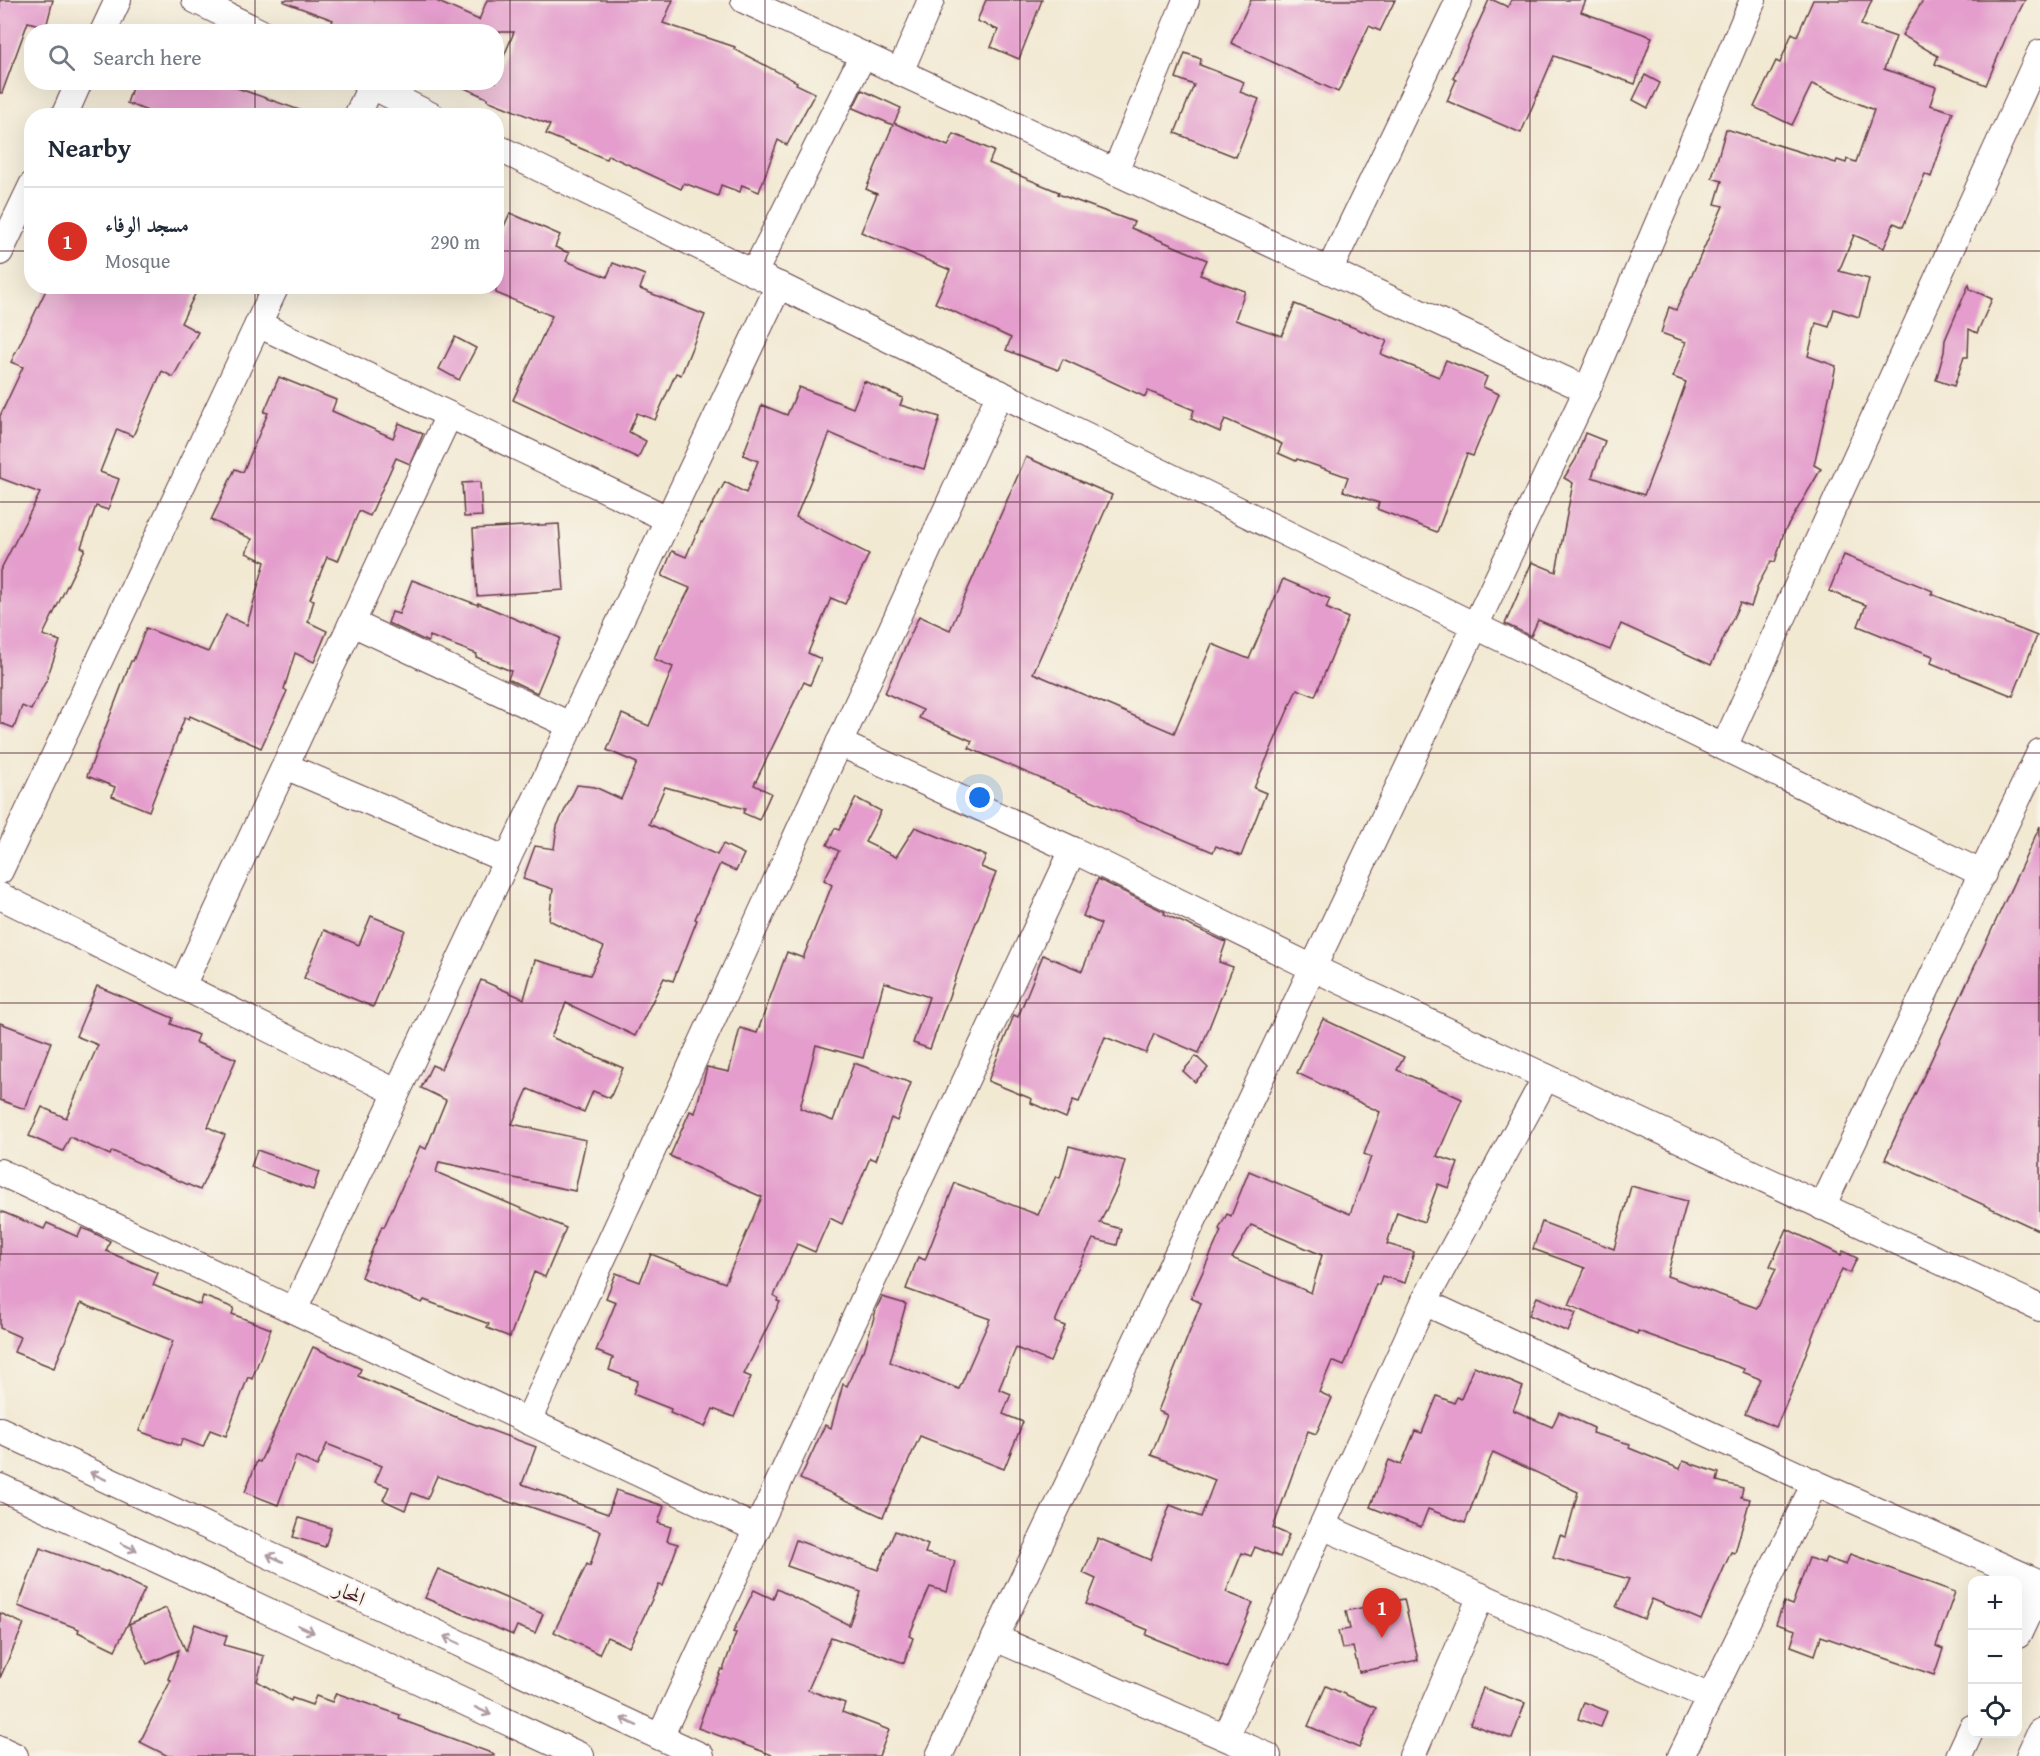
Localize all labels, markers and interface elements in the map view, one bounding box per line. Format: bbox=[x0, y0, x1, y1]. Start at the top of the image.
search box bbox=[24, 24, 504, 90]
icon: search bbox=[45, 41, 78, 74]
text: Search here bbox=[93, 41, 202, 73]
text: Nearby bbox=[48, 128, 131, 167]
text: مسجد الوفاء bbox=[105, 208, 189, 240]
text: 1 bbox=[62, 227, 73, 256]
text: 290 m bbox=[430, 227, 480, 256]
text: Mosque bbox=[105, 246, 170, 275]
your location bbox=[965, 783, 994, 812]
one-way arrow bbox=[90, 1469, 108, 1481]
one-way arrow bbox=[120, 1541, 138, 1553]
one-way arrow bbox=[266, 1551, 284, 1563]
street label: المحار bbox=[328, 1572, 371, 1614]
map controls bbox=[1968, 1576, 2022, 1738]
button: + bbox=[1968, 1576, 2022, 1630]
pin: 1 bbox=[1362, 1588, 1402, 1638]
one-way arrow bbox=[297, 1623, 315, 1635]
button: − bbox=[1968, 1630, 2022, 1684]
one-way arrow bbox=[443, 1634, 461, 1646]
button: locate bbox=[1968, 1684, 2022, 1738]
one-way arrow bbox=[474, 1705, 492, 1717]
one-way arrow bbox=[620, 1716, 638, 1728]

